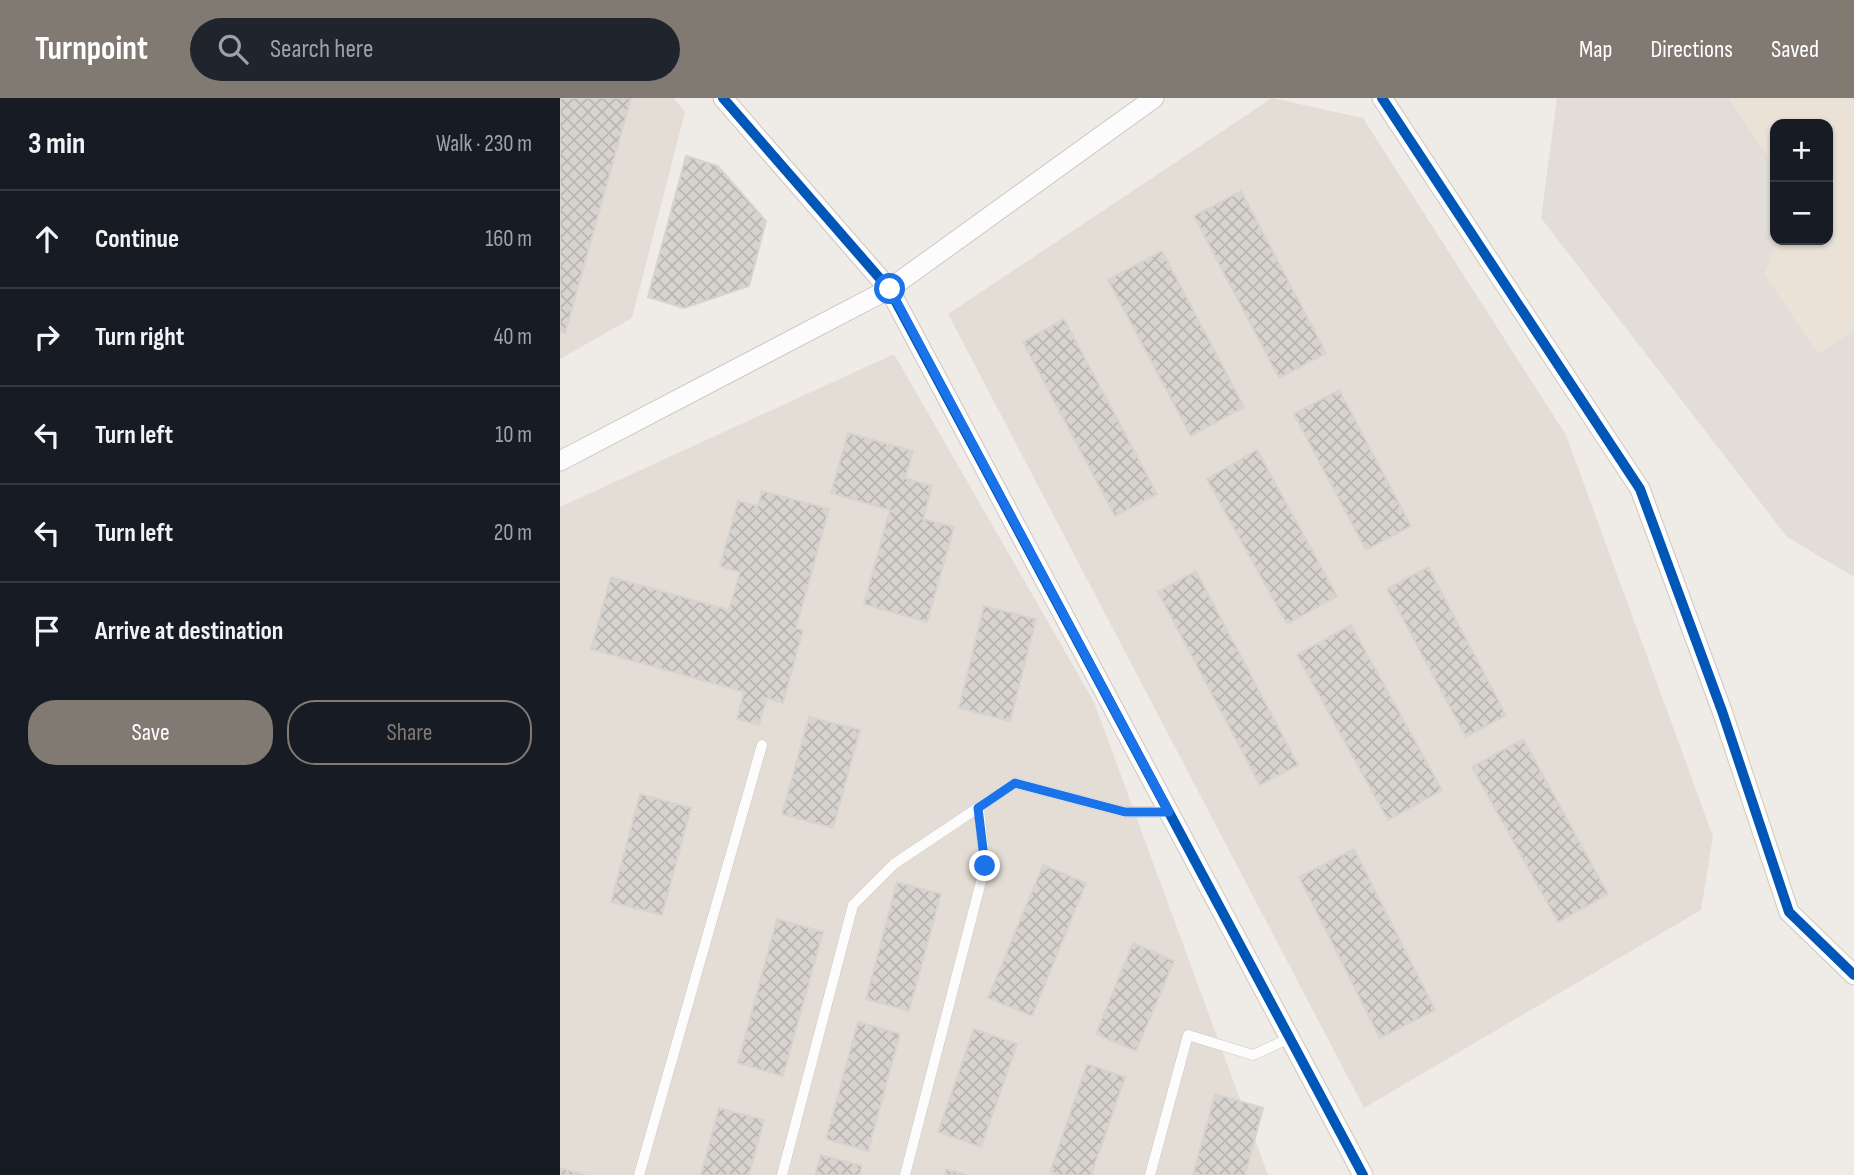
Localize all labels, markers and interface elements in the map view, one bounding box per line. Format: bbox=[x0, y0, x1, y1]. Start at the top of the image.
search box bbox=[190, 18, 680, 81]
text: Turnpoint bbox=[35, 29, 148, 69]
icon: search bbox=[214, 30, 252, 68]
text: Search here bbox=[270, 34, 373, 65]
text: Map bbox=[1579, 35, 1612, 64]
text: Directions bbox=[1650, 35, 1733, 64]
text: Saved bbox=[1771, 35, 1819, 64]
map controls bbox=[1770, 119, 1833, 245]
button: + bbox=[1770, 119, 1833, 182]
text: 3 min bbox=[28, 126, 85, 162]
text: Walk · 230 m bbox=[436, 130, 532, 158]
button: − bbox=[1770, 182, 1833, 245]
icon: ahead bbox=[28, 220, 66, 258]
text: Continue bbox=[95, 224, 179, 255]
text: 160 m bbox=[485, 225, 532, 253]
route start bbox=[874, 273, 905, 304]
icon: right bbox=[28, 318, 66, 356]
text: Turn right bbox=[95, 322, 184, 353]
text: 40 m bbox=[494, 323, 532, 351]
icon: left bbox=[28, 416, 66, 454]
text: Turn left bbox=[95, 420, 173, 451]
text: 10 m bbox=[495, 421, 532, 449]
icon: left bbox=[28, 514, 66, 552]
text: Turn left bbox=[95, 518, 173, 549]
text: 20 m bbox=[494, 519, 532, 547]
icon: arrive bbox=[28, 612, 66, 650]
text: Arrive at destination bbox=[95, 616, 283, 647]
button: Save bbox=[28, 700, 273, 765]
button: Share bbox=[287, 700, 532, 765]
route end bbox=[969, 850, 1000, 881]

